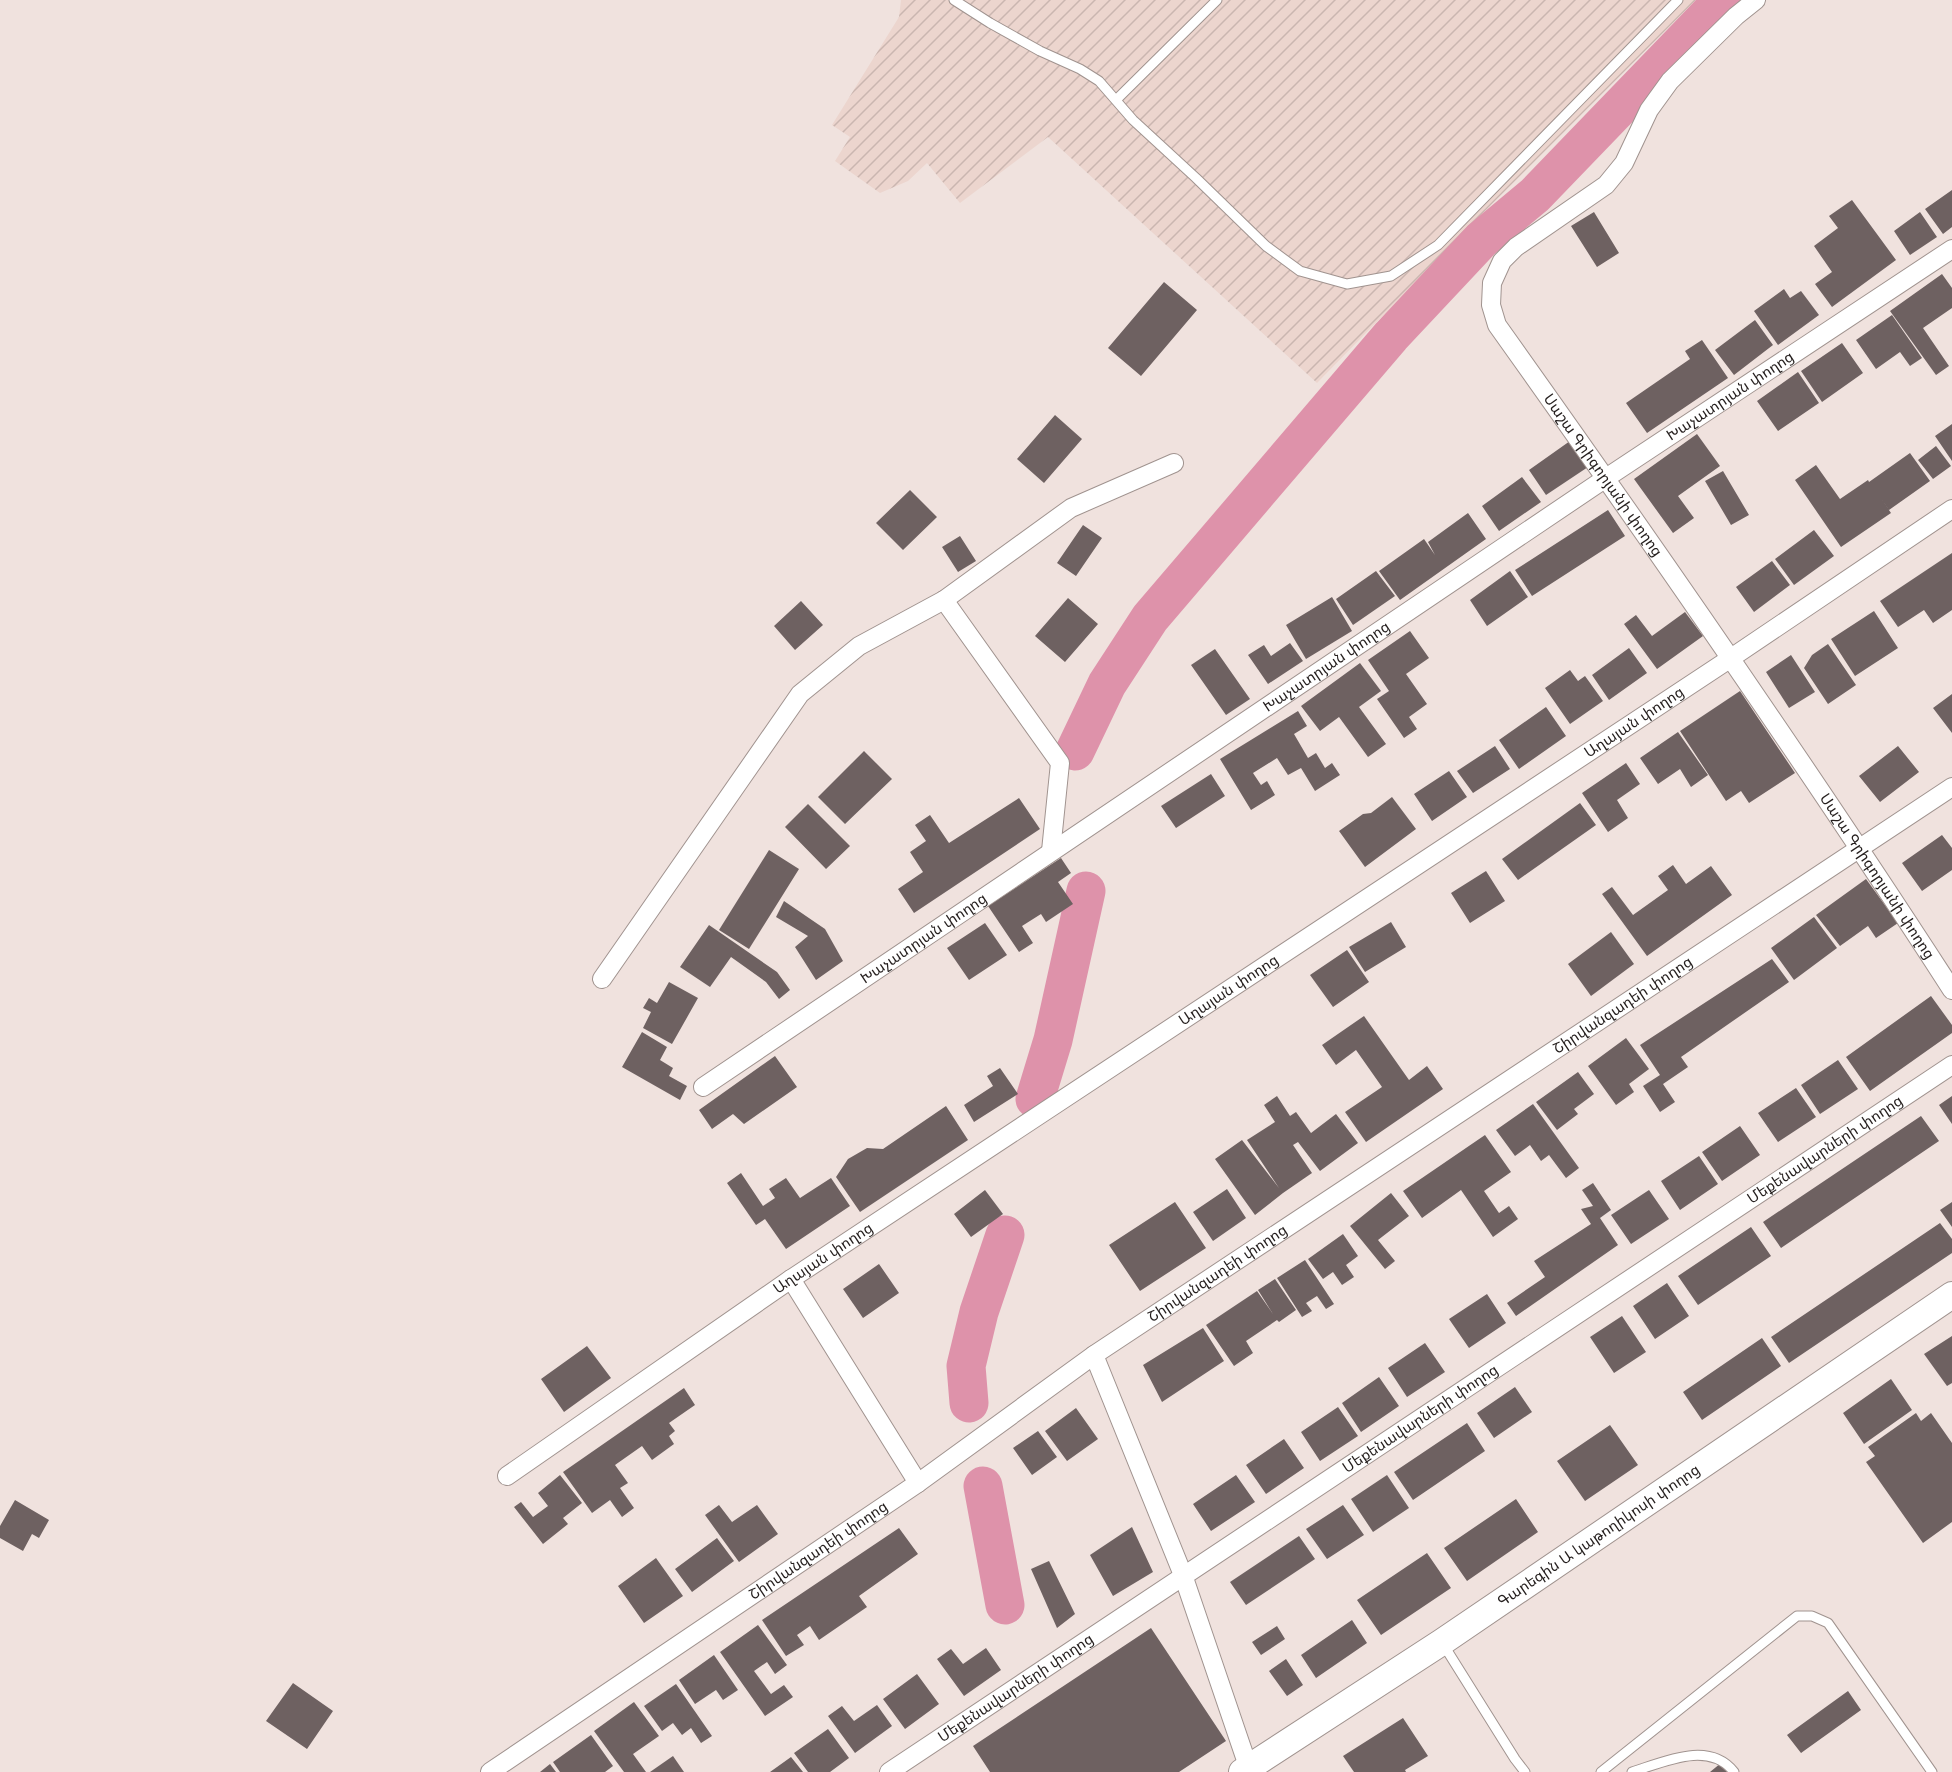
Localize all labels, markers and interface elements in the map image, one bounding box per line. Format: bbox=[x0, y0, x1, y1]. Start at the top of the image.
street label: Խաչատրյան փողոց bbox=[1663, 346, 1798, 445]
street label: Սաշա Գրիգորյանի փողոց bbox=[1539, 390, 1667, 561]
street label: Խաչատրյան փողոց bbox=[1259, 617, 1394, 716]
street label: Աղայան փողոց bbox=[1580, 682, 1688, 762]
street label: Սաշա Գրիգորյանի փողոց bbox=[1815, 789, 1939, 963]
street label: Խաչատրյան փողոց bbox=[856, 888, 991, 988]
street label: Աղայան փողոց bbox=[1175, 950, 1282, 1030]
street label: Շիրվանզադեի փողոց bbox=[1549, 952, 1696, 1059]
street label: Մեքենավարների փողոց bbox=[1743, 1091, 1907, 1209]
street label: Աղայան փողոց bbox=[769, 1218, 877, 1298]
street label: Շիրվանզադեի փողոց bbox=[1144, 1220, 1291, 1327]
street label: Մեքենավարների փողոց bbox=[1339, 1360, 1502, 1478]
street label: Գարեգին Ա կաթողիկոսի փողոց bbox=[1494, 1459, 1704, 1611]
street label: Շիրվանզադեի փողոց bbox=[745, 1496, 892, 1604]
street label: Մեքենավարների փողոց bbox=[934, 1629, 1097, 1747]

